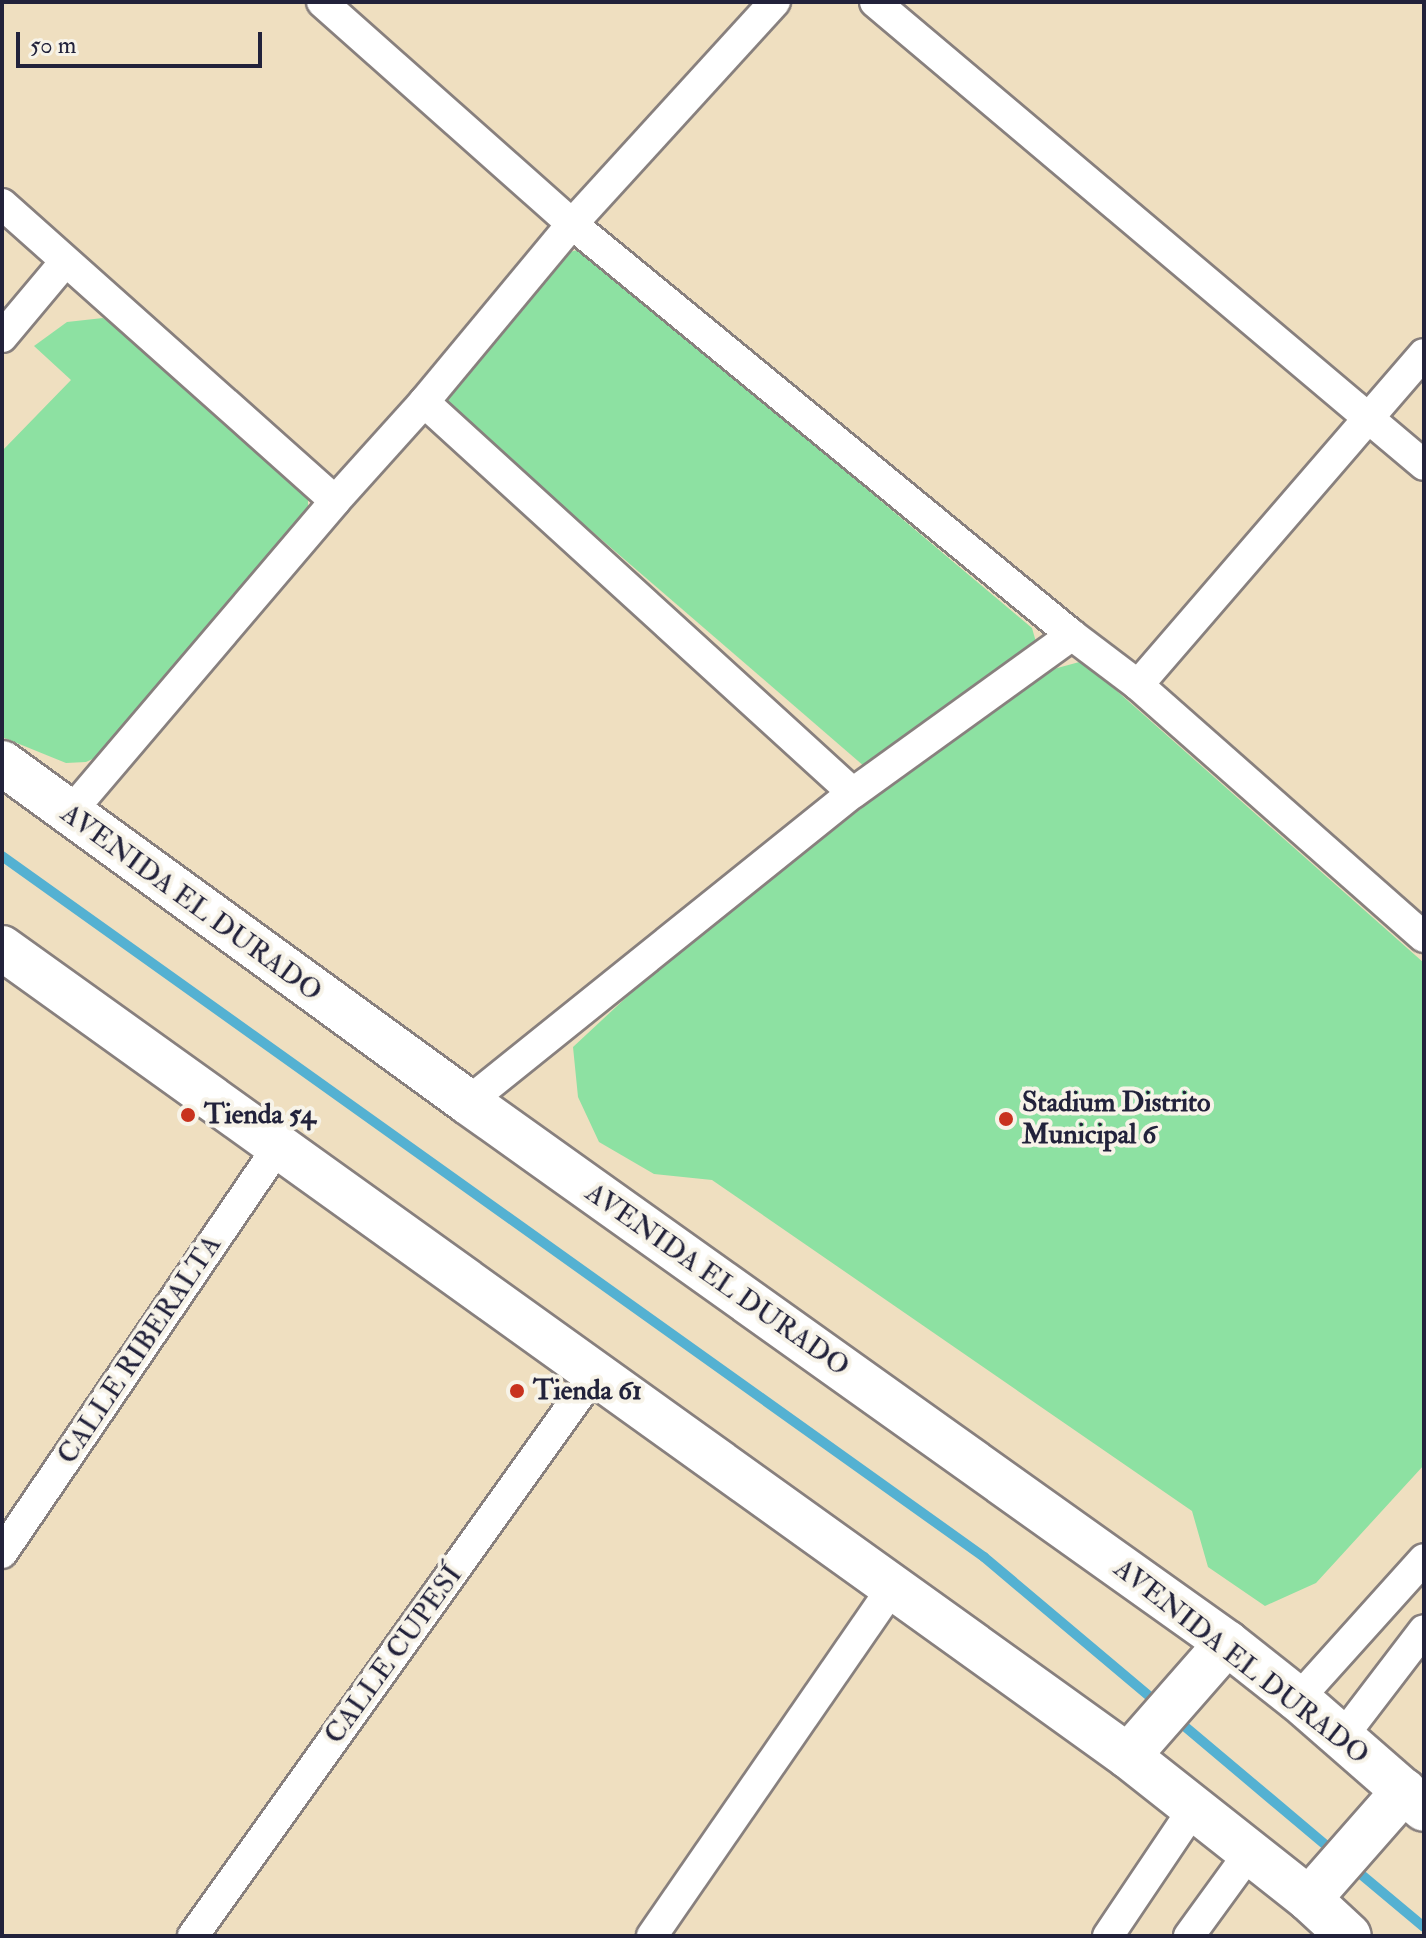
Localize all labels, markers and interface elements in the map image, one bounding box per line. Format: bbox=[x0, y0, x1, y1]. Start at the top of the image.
scale bar bbox=[20, 16, 266, 66]
text: 50 m bbox=[30, 30, 76, 61]
street label: AVENIDA EL DURADO bbox=[54, 797, 328, 1009]
place label: Stadium Distrito Municipal 6 bbox=[1022, 1086, 1210, 1152]
place label: Tienda 54 bbox=[204, 1098, 316, 1132]
marker: Tienda 54 bbox=[179, 1106, 197, 1124]
marker: Stadium Distrito Municipal 6 bbox=[997, 1110, 1015, 1128]
street label: AVENIDA EL DURADO bbox=[579, 1176, 855, 1384]
street label: CALLE RIBERALTA bbox=[51, 1229, 229, 1471]
place label: Tienda 61 bbox=[533, 1374, 642, 1408]
marker: Tienda 61 bbox=[508, 1382, 526, 1400]
street label: AVENIDA EL DURADO bbox=[1107, 1552, 1375, 1772]
street label: CALLE CUPESÍ bbox=[318, 1559, 470, 1751]

